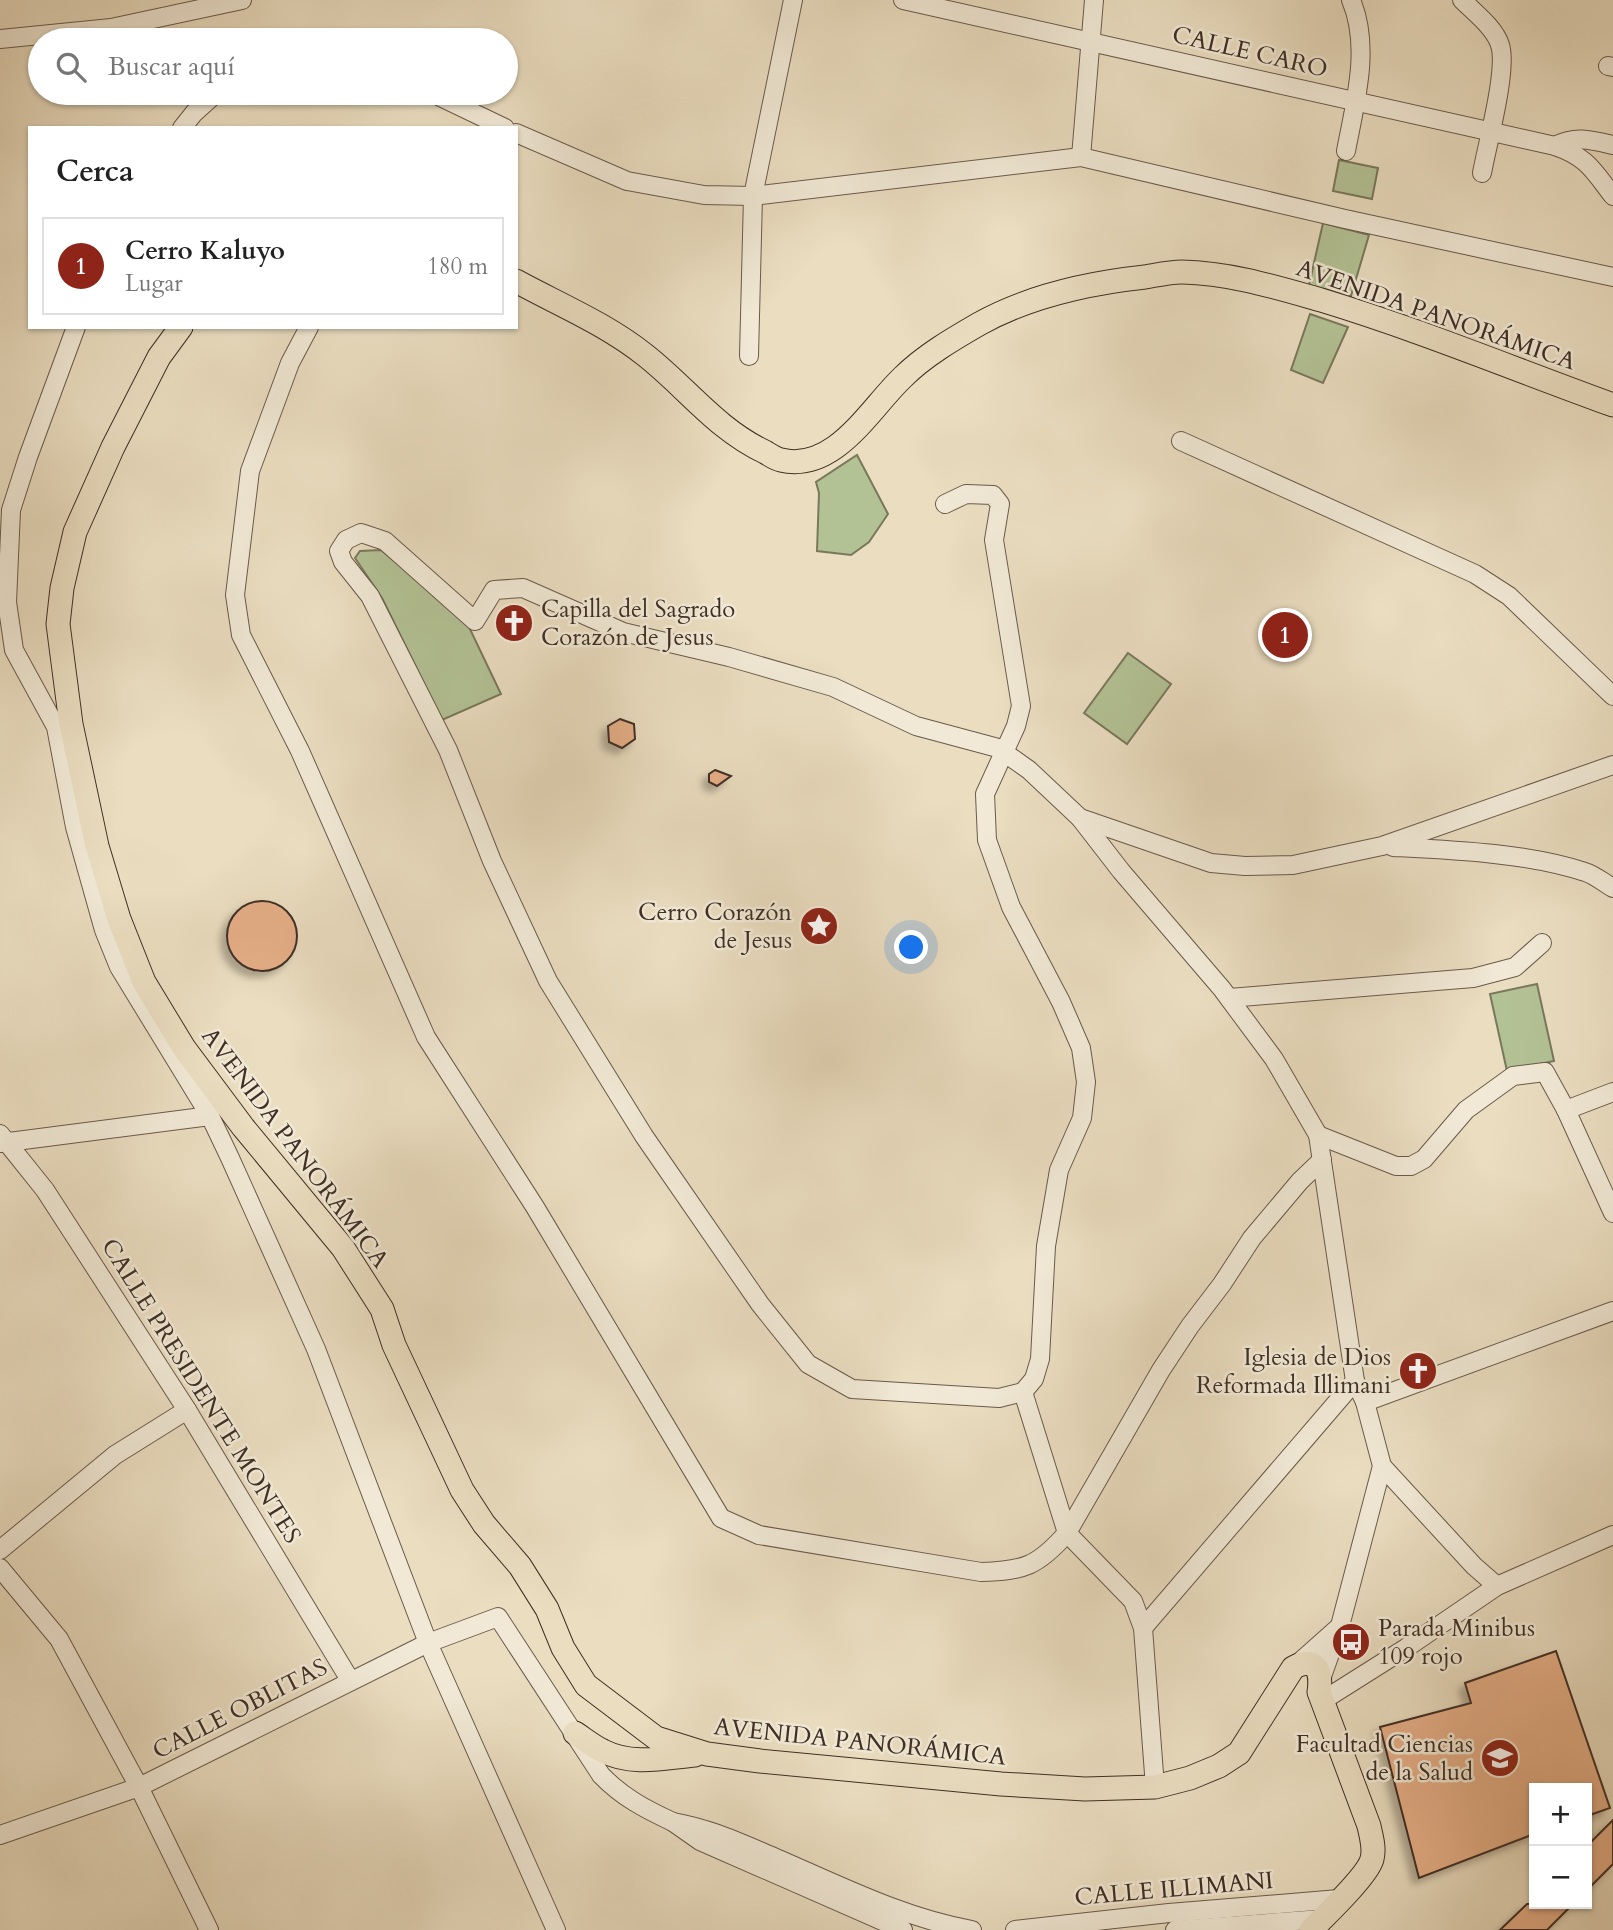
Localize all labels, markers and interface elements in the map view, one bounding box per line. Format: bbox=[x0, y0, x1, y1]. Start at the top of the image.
street label: CALLE CARO bbox=[1169, 18, 1331, 86]
search box bbox=[28, 28, 518, 105]
icon: search bbox=[52, 48, 90, 86]
text: Buscar aquí bbox=[108, 49, 235, 84]
text: Cerca bbox=[56, 151, 134, 192]
text: Cerro Kaluyo bbox=[125, 233, 285, 268]
text: 1 bbox=[75, 251, 87, 282]
text: 180 m bbox=[427, 251, 488, 282]
street label: AVENIDA PANORÁMICA bbox=[1292, 252, 1581, 379]
text: Lugar bbox=[125, 268, 183, 299]
place label: Capilla del Sagrado Corazón de Jesus bbox=[541, 593, 735, 654]
church icon: Capilla del Sagrado Corazón de Jesus bbox=[493, 602, 535, 644]
pin: 1 bbox=[1262, 609, 1308, 661]
place label: Cerro Corazón de Jesus bbox=[638, 896, 792, 957]
place icon: Cerro Corazón de Jesus bbox=[798, 905, 840, 947]
your location bbox=[894, 930, 928, 964]
street label: AVENIDA PANORÁMICA bbox=[193, 1021, 397, 1276]
street label: CALLE PRESIDENTE MONTES bbox=[93, 1232, 309, 1550]
place label: Iglesia de Dios Reformada Illimani bbox=[1196, 1341, 1391, 1402]
church icon: Iglesia de Dios Reformada Illimani bbox=[1397, 1350, 1439, 1392]
place label: Parada Minibus 109 rojo bbox=[1378, 1612, 1535, 1673]
bus stop icon: Parada Minibus 109 rojo bbox=[1330, 1621, 1372, 1663]
street label: CALLE OBLITAS bbox=[147, 1651, 333, 1767]
street label: AVENIDA PANORÁMICA bbox=[712, 1710, 1009, 1774]
place label: Facultad Ciencias de la Salud bbox=[1296, 1728, 1473, 1789]
school or university icon: Facultad Ciencias de la Salud bbox=[1479, 1737, 1521, 1779]
map controls bbox=[1529, 1783, 1592, 1909]
button: + bbox=[1529, 1783, 1592, 1846]
button: − bbox=[1529, 1846, 1592, 1909]
street label: CALLE ILLIMANI bbox=[1073, 1864, 1275, 1914]

